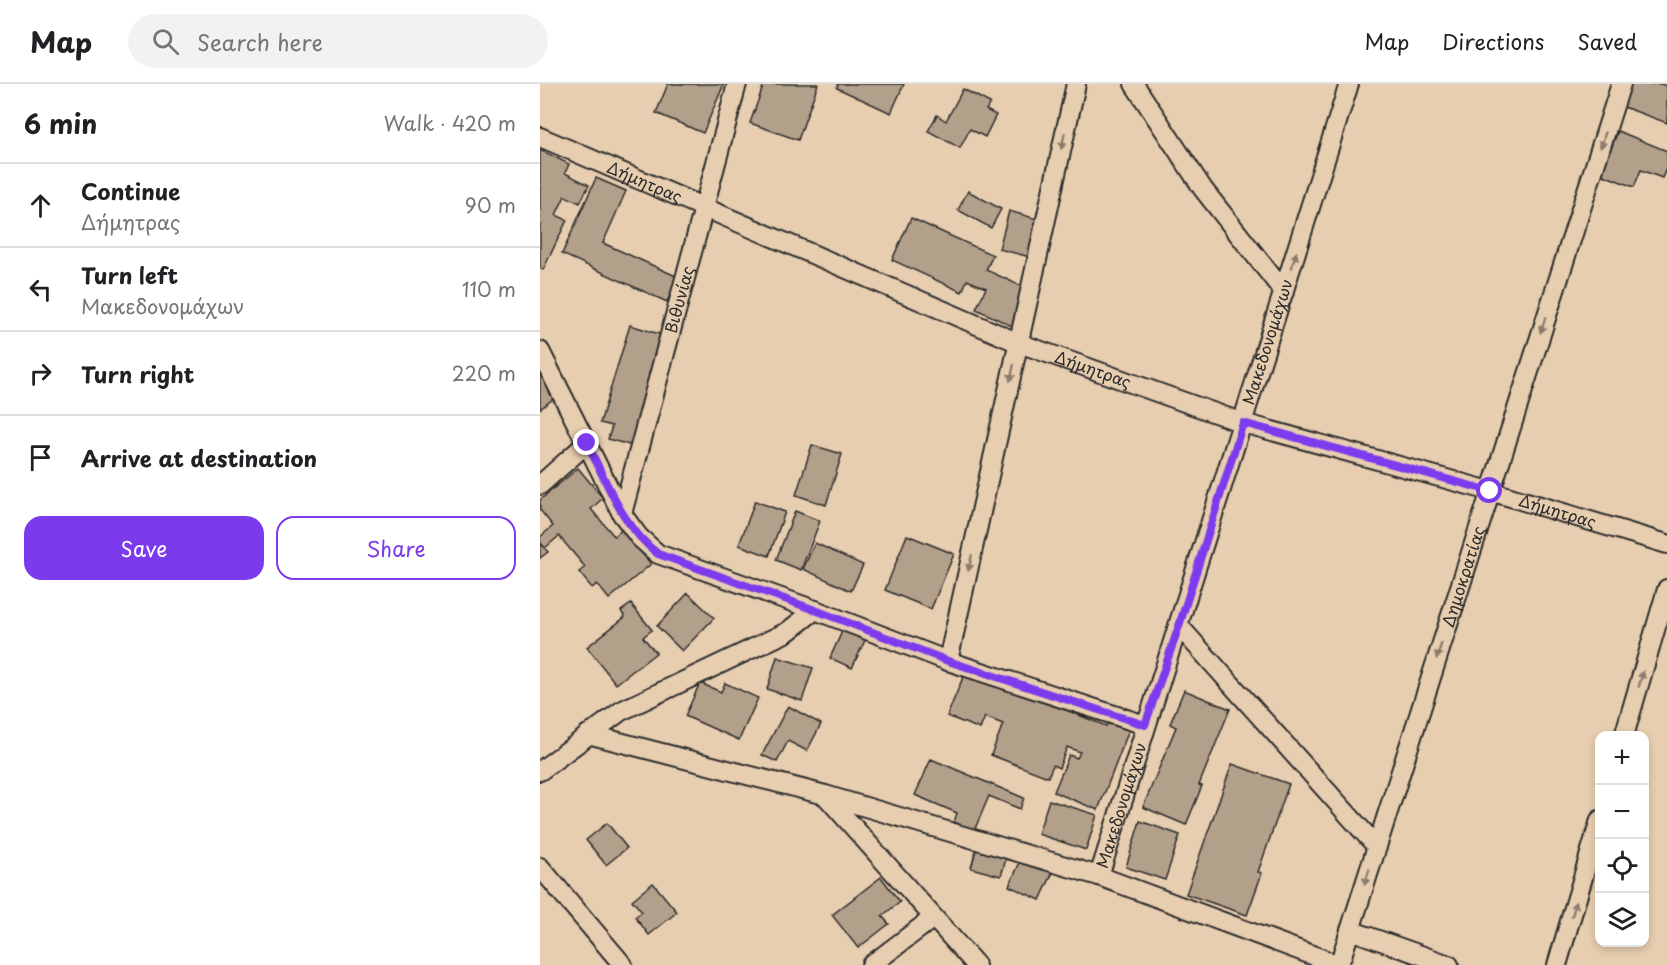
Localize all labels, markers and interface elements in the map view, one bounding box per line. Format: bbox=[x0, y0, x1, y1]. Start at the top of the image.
search box bbox=[128, 14, 548, 68]
text: Map bbox=[30, 20, 92, 63]
icon: search bbox=[149, 25, 182, 58]
text: Search here bbox=[197, 25, 323, 58]
text: Map bbox=[1364, 25, 1409, 57]
text: Directions bbox=[1442, 25, 1544, 57]
text: Saved bbox=[1577, 25, 1637, 57]
text: 6 min bbox=[24, 104, 97, 143]
text: Walk · 420 m bbox=[384, 108, 516, 138]
one-way arrow bbox=[1598, 131, 1607, 149]
one-way arrow bbox=[1058, 132, 1068, 150]
street label: Δήμητρας bbox=[604, 154, 686, 208]
text: Continue bbox=[81, 174, 180, 207]
icon: ahead bbox=[24, 189, 57, 222]
text: 90 m bbox=[465, 190, 516, 220]
text: Δήμητρας bbox=[81, 207, 180, 237]
one-way arrow bbox=[1290, 251, 1299, 269]
text: Turn left bbox=[81, 258, 178, 291]
street label: Βιθυνίας bbox=[658, 263, 699, 336]
icon: left bbox=[24, 273, 57, 306]
text: 110 m bbox=[462, 274, 516, 304]
street label: Μακεδονομάχων bbox=[1236, 276, 1298, 408]
text: Μακεδονομάχων bbox=[81, 291, 244, 321]
one-way arrow bbox=[1538, 316, 1548, 334]
street label: Δήμητρας bbox=[1052, 344, 1135, 393]
icon: right bbox=[24, 357, 57, 390]
text: Turn right bbox=[81, 357, 194, 390]
text: 220 m bbox=[452, 358, 516, 388]
one-way arrow bbox=[1007, 363, 1017, 382]
route end bbox=[573, 429, 599, 455]
icon: arrive bbox=[24, 441, 57, 474]
text: Arrive at destination bbox=[81, 441, 317, 474]
route start bbox=[1476, 477, 1502, 503]
street label: Δήμητρας bbox=[1516, 487, 1599, 533]
button: Save bbox=[24, 516, 264, 580]
button: Share bbox=[276, 516, 516, 580]
street label: Δημοκρατίας bbox=[1435, 523, 1490, 630]
one-way arrow bbox=[965, 554, 974, 573]
one-way arrow bbox=[1434, 642, 1444, 660]
one-way arrow bbox=[1636, 670, 1646, 688]
map controls bbox=[1595, 731, 1649, 947]
button: + bbox=[1595, 731, 1649, 785]
street label: Μακεδονομάχων bbox=[1089, 739, 1151, 871]
button: − bbox=[1595, 785, 1649, 839]
button: locate bbox=[1595, 839, 1649, 893]
one-way arrow bbox=[1362, 868, 1371, 886]
button: layers bbox=[1595, 893, 1649, 947]
one-way arrow bbox=[1570, 900, 1579, 918]

